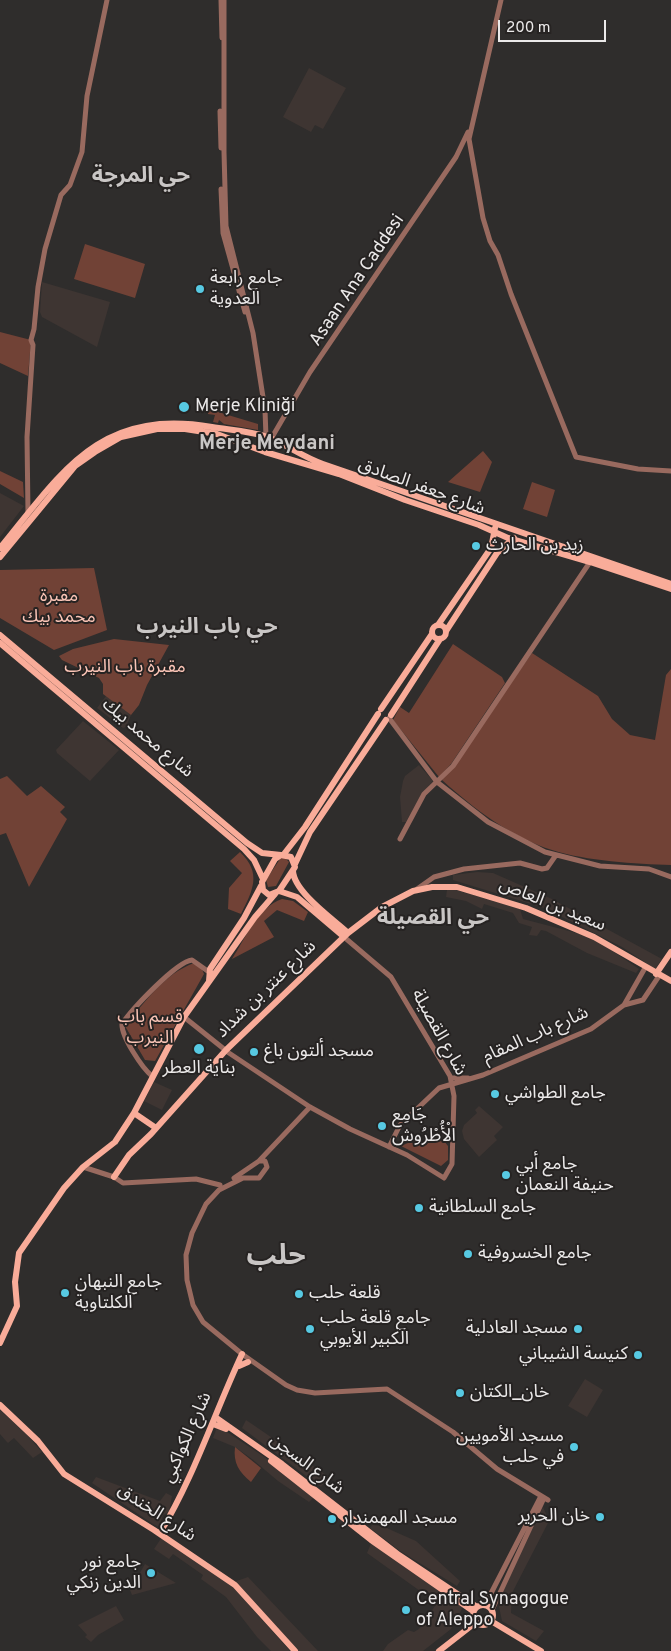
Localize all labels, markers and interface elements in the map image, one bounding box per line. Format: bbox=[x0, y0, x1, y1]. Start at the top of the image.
scale bar bbox=[501, 10, 608, 42]
text: 200 m bbox=[506, 19, 551, 38]
district label: حي المرجة bbox=[92, 165, 190, 191]
street label: Asaan Ana Caddesi bbox=[306, 211, 410, 351]
place label: جامع رابعة العدوية bbox=[210, 268, 282, 310]
marker: جامع رابعة العدوية bbox=[194, 283, 206, 295]
place label: Merje Kliniği bbox=[195, 396, 295, 418]
marker: Merje Kliniği bbox=[177, 400, 191, 414]
district label: Merje Meydani bbox=[199, 433, 335, 457]
street label: شارع جعفر الصادق bbox=[355, 455, 487, 521]
place label: زيد بن الحارث bbox=[486, 535, 584, 557]
marker: زيد بن الحارث bbox=[470, 540, 482, 552]
park label: مقبرة محمد بيك bbox=[22, 586, 96, 628]
district label: حي باب النيرب bbox=[136, 616, 278, 642]
park label: مقبرة باب النيرب bbox=[64, 657, 186, 679]
street label: شارع محمد بيك bbox=[97, 695, 197, 783]
street label: سعيد بن العاص bbox=[495, 875, 609, 937]
district label: حي القصيلة bbox=[377, 907, 489, 933]
street label: شارع عنتر بن شداد bbox=[212, 937, 322, 1043]
street label: شارع القصيلة bbox=[405, 986, 471, 1080]
street label: شارع باب المقام bbox=[480, 1003, 592, 1069]
park label: قسم باب النيرب bbox=[117, 1007, 183, 1050]
place label: مسجد ألتون باغ bbox=[264, 1041, 374, 1063]
marker: بناية العطر bbox=[192, 1042, 206, 1056]
marker: مسجد ألتون باغ bbox=[248, 1046, 260, 1058]
place label: بناية العطر bbox=[163, 1058, 235, 1080]
place label: جامع الطواشي bbox=[505, 1083, 606, 1105]
marker: جامع الطواشي bbox=[489, 1088, 501, 1100]
place label: جَامِع الْأُطْرُوش bbox=[392, 1105, 456, 1148]
marker: جَامِع الْأُطْرُوش bbox=[376, 1120, 388, 1132]
place label: جامع أبي حنيفة النعمان bbox=[516, 1154, 614, 1196]
marker: جامع أبي حنيفة النعمان bbox=[500, 1169, 512, 1181]
place label: جامع السلطانية bbox=[429, 1197, 536, 1219]
marker: جامع السلطانية bbox=[413, 1202, 425, 1214]
district label: حلب bbox=[246, 1241, 306, 1275]
place label: جامع الخسروفية bbox=[478, 1243, 591, 1265]
marker: جامع الخسروفية bbox=[462, 1248, 474, 1260]
place label: جامع النبهان الكلتاوية bbox=[75, 1272, 162, 1315]
place label: قلعة حلب bbox=[309, 1283, 380, 1305]
marker: جامع النبهان الكلتاوية bbox=[59, 1287, 71, 1299]
marker: قلعة حلب bbox=[293, 1288, 305, 1300]
place label: جامع قلعة حلب الكبير الأيوبي bbox=[320, 1308, 431, 1350]
place label: مسجد العادلية bbox=[466, 1318, 568, 1340]
marker: جامع قلعة حلب الكبير الأيوبي bbox=[304, 1323, 316, 1335]
marker: مسجد العادلية bbox=[572, 1323, 584, 1335]
place label: كنيسة الشيباني bbox=[519, 1344, 628, 1366]
marker: كنيسة الشيباني bbox=[632, 1349, 644, 1361]
place label: خان_الكتان bbox=[470, 1382, 549, 1404]
marker: خان_الكتان bbox=[454, 1387, 466, 1399]
street label: شارع الكواكبي bbox=[158, 1389, 218, 1487]
place label: مسجد الأمويين في حلب bbox=[456, 1426, 564, 1468]
street label: شارع السجن bbox=[264, 1430, 348, 1500]
marker: مسجد الأمويين في حلب bbox=[568, 1441, 580, 1453]
street label: شارع الخندق bbox=[113, 1481, 199, 1547]
place label: خان الحرير bbox=[518, 1506, 590, 1528]
place label: مسجد المهمندار bbox=[342, 1508, 458, 1530]
marker: خان الحرير bbox=[594, 1511, 606, 1523]
marker: مسجد المهمندار bbox=[326, 1513, 338, 1525]
place label: جامع نور الدين زنكي bbox=[66, 1552, 141, 1595]
marker: جامع نور الدين زنكي bbox=[145, 1567, 157, 1579]
place label: Central Synagogue of Aleppo bbox=[416, 1589, 569, 1632]
marker: Central Synagogue of Aleppo bbox=[400, 1604, 412, 1616]

